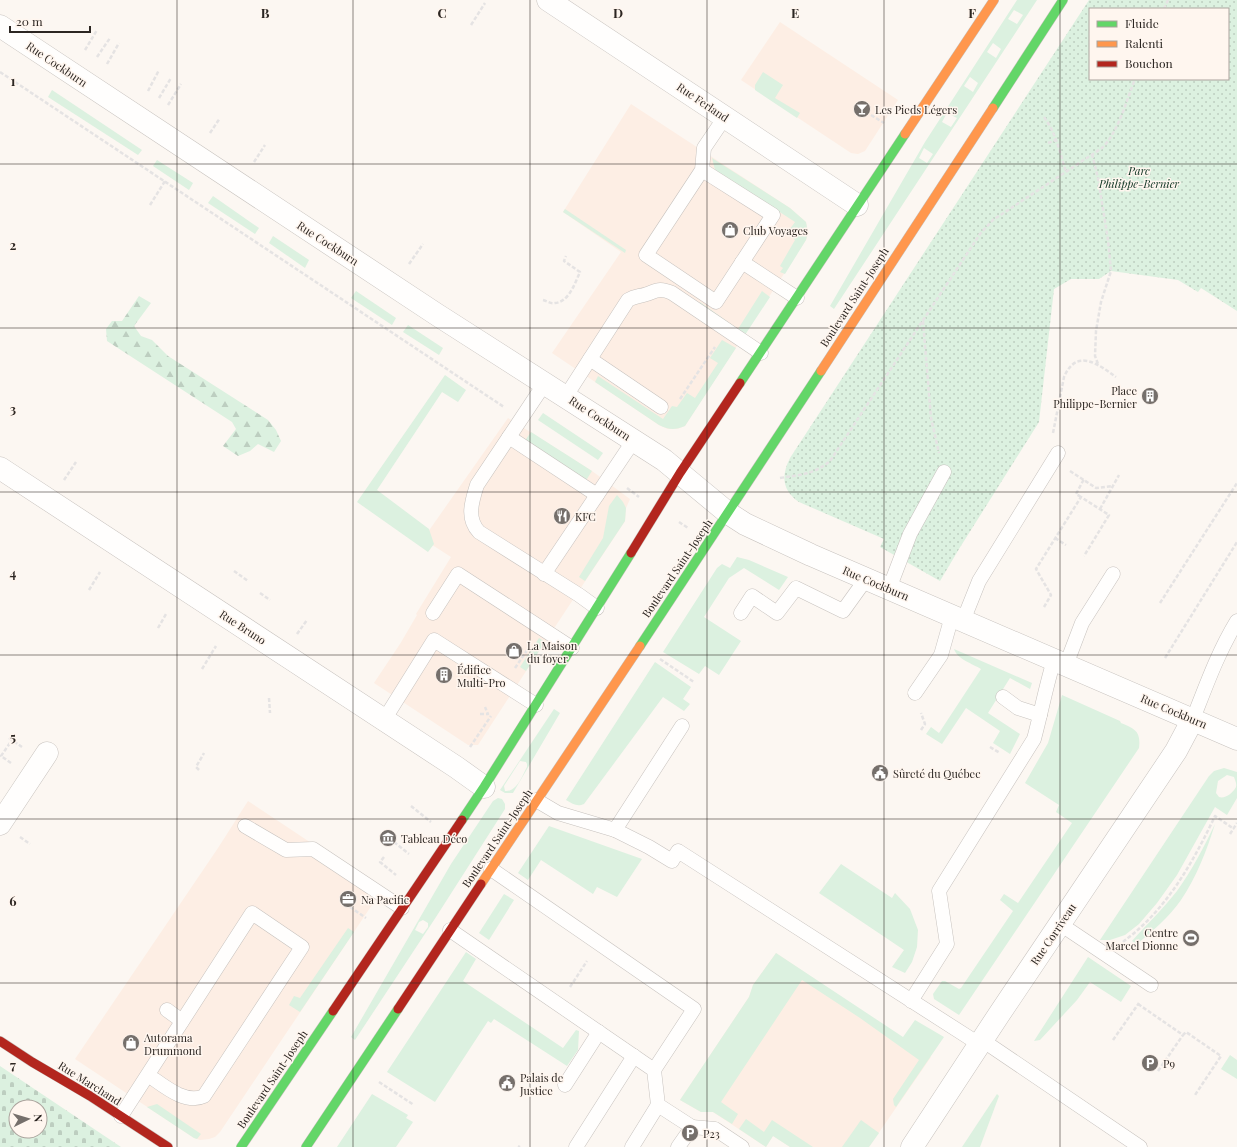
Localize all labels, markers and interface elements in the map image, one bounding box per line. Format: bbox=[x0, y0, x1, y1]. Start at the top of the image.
text: B bbox=[261, 4, 270, 21]
text: C bbox=[437, 4, 447, 21]
text: D bbox=[613, 4, 623, 21]
text: E bbox=[791, 4, 799, 21]
text: F bbox=[968, 4, 976, 21]
scale bar bbox=[10, 8, 90, 34]
legend bbox=[1089, 8, 1229, 80]
text: 20 m bbox=[16, 13, 43, 29]
text: Fluide bbox=[1125, 15, 1159, 31]
text: Ralenti bbox=[1125, 35, 1164, 51]
street label: Rue Cockburn bbox=[24, 38, 91, 90]
text: Bouchon bbox=[1125, 55, 1173, 71]
text: 1 bbox=[11, 72, 16, 89]
street label: Rue Ferland bbox=[674, 79, 732, 125]
bar icon: Les Pieds Légers bbox=[852, 99, 872, 119]
place label: Les Pieds Légers bbox=[875, 102, 957, 117]
park label: Parc Philippe-Bernier bbox=[1098, 163, 1179, 191]
street label: Rue Cockburn bbox=[294, 217, 362, 269]
shop icon: Club Voyages bbox=[720, 220, 740, 240]
place label: Club Voyages bbox=[743, 223, 808, 238]
text: 2 bbox=[10, 236, 17, 253]
street label: Boulevard Saint-Joseph bbox=[816, 244, 892, 350]
place label: Place Philippe-Bernier bbox=[1053, 383, 1137, 411]
building icon: Place Philippe-Bernier bbox=[1140, 386, 1160, 406]
street label: Rue Cockburn bbox=[566, 392, 634, 444]
text: 3 bbox=[10, 400, 16, 417]
restaurant icon: KFC bbox=[552, 506, 572, 526]
place label: KFC bbox=[575, 509, 596, 524]
street label: Boulevard Saint-Joseph bbox=[638, 515, 716, 620]
street label: Rue Cockburn bbox=[841, 562, 912, 604]
text: 4 bbox=[10, 564, 17, 581]
street label: Rue Bruno bbox=[217, 606, 269, 648]
place label: La Maison du foyer bbox=[527, 638, 578, 666]
shop icon: La Maison du foyer bbox=[504, 641, 524, 661]
place label: Édifice Multi-Pro bbox=[457, 662, 506, 690]
building icon: Édifice Multi-Pro bbox=[434, 665, 454, 685]
street label: Rue Cockburn bbox=[1139, 690, 1210, 732]
text: 5 bbox=[10, 728, 16, 745]
public building icon: Sûreté du Québec bbox=[870, 763, 890, 783]
place label: Sûreté du Québec bbox=[893, 766, 981, 781]
street label: Boulevard Saint-Joseph bbox=[458, 785, 536, 890]
museum icon: Tableau Déco bbox=[378, 828, 398, 848]
place label: Tableau Déco bbox=[401, 831, 467, 846]
office icon: Na Pacific bbox=[338, 889, 358, 909]
text: 6 bbox=[9, 892, 17, 909]
place label: Na Pacific bbox=[361, 892, 409, 907]
street label: Rue Corriveau bbox=[1027, 900, 1079, 968]
place label: Centre Marcel Dionne bbox=[1106, 925, 1178, 953]
sports icon: Centre Marcel Dionne bbox=[1181, 928, 1201, 948]
street label: Boulevard Saint-Joseph bbox=[233, 1026, 311, 1131]
place label: Autorama Drummond bbox=[143, 1030, 202, 1058]
shop icon: Autorama Drummond bbox=[121, 1033, 141, 1053]
parking icon: P9 bbox=[1140, 1053, 1160, 1073]
text: 7 bbox=[10, 1056, 16, 1073]
place label: P9 bbox=[1163, 1056, 1175, 1071]
street label: Rue Marchand bbox=[56, 1058, 125, 1109]
place label: Palais de Justice bbox=[519, 1070, 564, 1098]
public building icon: Palais de Justice bbox=[497, 1073, 517, 1093]
north arrow bbox=[8, 1099, 48, 1139]
text: N bbox=[31, 1113, 46, 1123]
parking icon: P23 bbox=[680, 1123, 700, 1143]
place label: P23 bbox=[703, 1126, 720, 1141]

